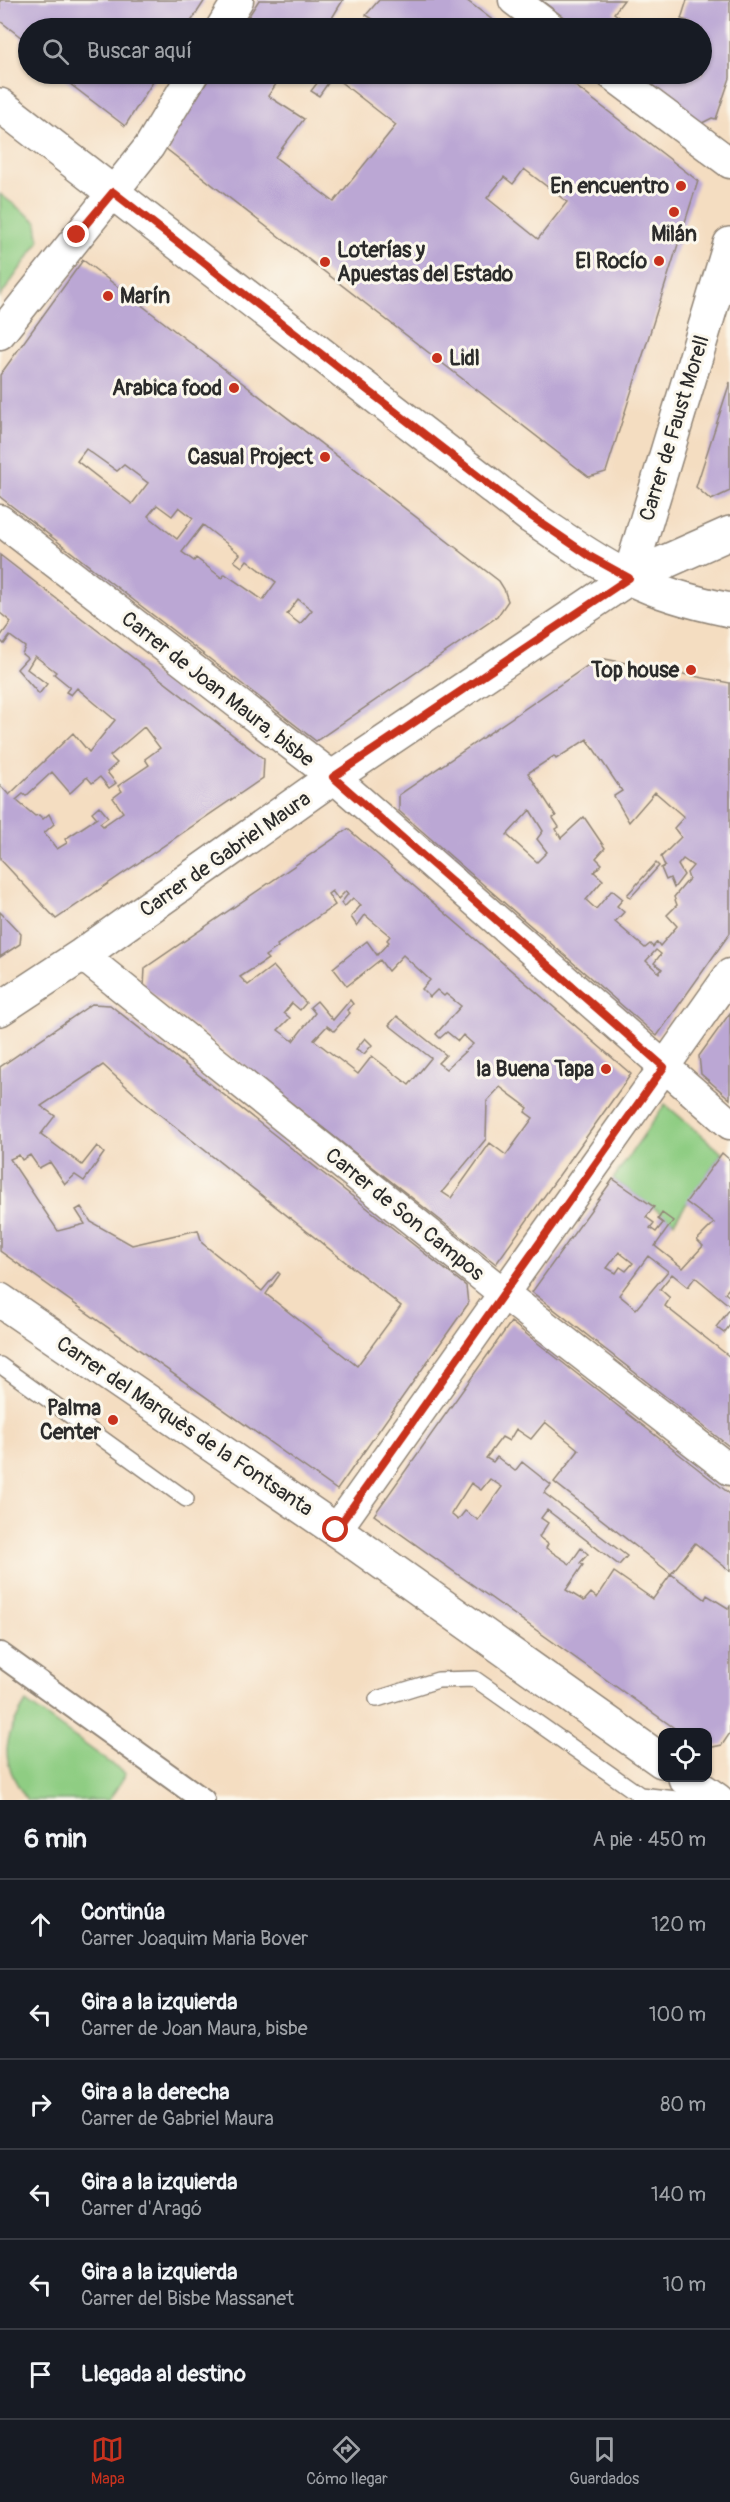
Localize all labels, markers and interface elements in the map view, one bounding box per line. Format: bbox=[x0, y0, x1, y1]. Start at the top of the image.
search box bbox=[18, 18, 712, 84]
icon: search bbox=[39, 35, 72, 68]
text: Buscar aquí bbox=[87, 37, 192, 65]
place label: En encuentro bbox=[550, 173, 670, 200]
marker: En encuentro bbox=[674, 179, 688, 193]
marker: Milán bbox=[667, 205, 681, 219]
route end bbox=[63, 221, 89, 247]
place label: Milán bbox=[651, 221, 697, 248]
place label: Loterías y Apuestas del Estado bbox=[337, 237, 514, 288]
place label: El Rocío bbox=[575, 248, 648, 275]
marker: El Rocío bbox=[652, 254, 666, 268]
marker: Loterías y Apuestas del Estado bbox=[318, 255, 332, 269]
place label: Marín bbox=[120, 283, 170, 310]
marker: Marín bbox=[101, 289, 115, 303]
street label: Carrer de Faust Morell bbox=[633, 332, 716, 524]
place label: Lidl bbox=[449, 345, 480, 372]
marker: Lidl bbox=[430, 351, 444, 365]
place label: Arabica food bbox=[112, 375, 222, 402]
marker: Arabica food bbox=[227, 381, 241, 395]
place label: Casual Project bbox=[188, 444, 314, 471]
marker: Casual Project bbox=[318, 450, 332, 464]
street label: Carrer de Joan Maura, bisbe bbox=[116, 606, 320, 774]
place label: Top house bbox=[590, 657, 680, 684]
marker: Top house bbox=[684, 663, 698, 677]
street label: Carrer de Gabriel Maura bbox=[135, 785, 316, 924]
place label: la Buena Tapa bbox=[476, 1056, 594, 1083]
marker: la Buena Tapa bbox=[599, 1062, 613, 1076]
street label: Carrer de Son Campos bbox=[320, 1142, 490, 1287]
street label: Carrer del Marquès de la Fontsanta bbox=[51, 1330, 318, 1523]
place label: Palma Center bbox=[40, 1395, 101, 1446]
marker: Palma Center bbox=[106, 1413, 120, 1427]
route start bbox=[322, 1516, 348, 1542]
map controls bbox=[658, 1728, 712, 1782]
button: locate bbox=[658, 1728, 712, 1782]
text: 6 min bbox=[24, 1823, 87, 1855]
text: A pie · 450 m bbox=[592, 1827, 706, 1852]
text: Continúa bbox=[81, 1898, 165, 1926]
icon: ahead bbox=[24, 1908, 57, 1941]
text: 120 m bbox=[651, 1912, 706, 1937]
text: Carrer Joaquim Maria Bover bbox=[81, 1926, 308, 1951]
text: Gira a la izquierda bbox=[81, 1988, 238, 2016]
icon: left bbox=[24, 1998, 57, 2031]
text: 100 m bbox=[649, 2002, 706, 2027]
text: Carrer de Joan Maura, bisbe bbox=[81, 2016, 308, 2041]
text: Gira a la derecha bbox=[81, 2078, 229, 2106]
icon: right bbox=[24, 2088, 57, 2121]
text: 80 m bbox=[660, 2092, 706, 2117]
text: Carrer de Gabriel Maura bbox=[81, 2106, 274, 2131]
text: Gira a la izquierda bbox=[81, 2168, 238, 2196]
icon: left bbox=[24, 2178, 57, 2211]
text: 140 m bbox=[651, 2182, 706, 2207]
text: Carrer d'Aragó bbox=[81, 2196, 202, 2221]
text: Gira a la izquierda bbox=[81, 2258, 238, 2286]
icon: left bbox=[24, 2268, 57, 2301]
text: 10 m bbox=[662, 2272, 706, 2297]
text: Carrer del Bisbe Massanet bbox=[81, 2286, 294, 2311]
icon: arrive bbox=[24, 2358, 57, 2391]
text: Llegada al destino bbox=[81, 2360, 246, 2388]
tab: Mapa bbox=[91, 2433, 125, 2489]
tab: Cómo llegar bbox=[306, 2433, 388, 2489]
tab: Guardados bbox=[569, 2433, 639, 2489]

